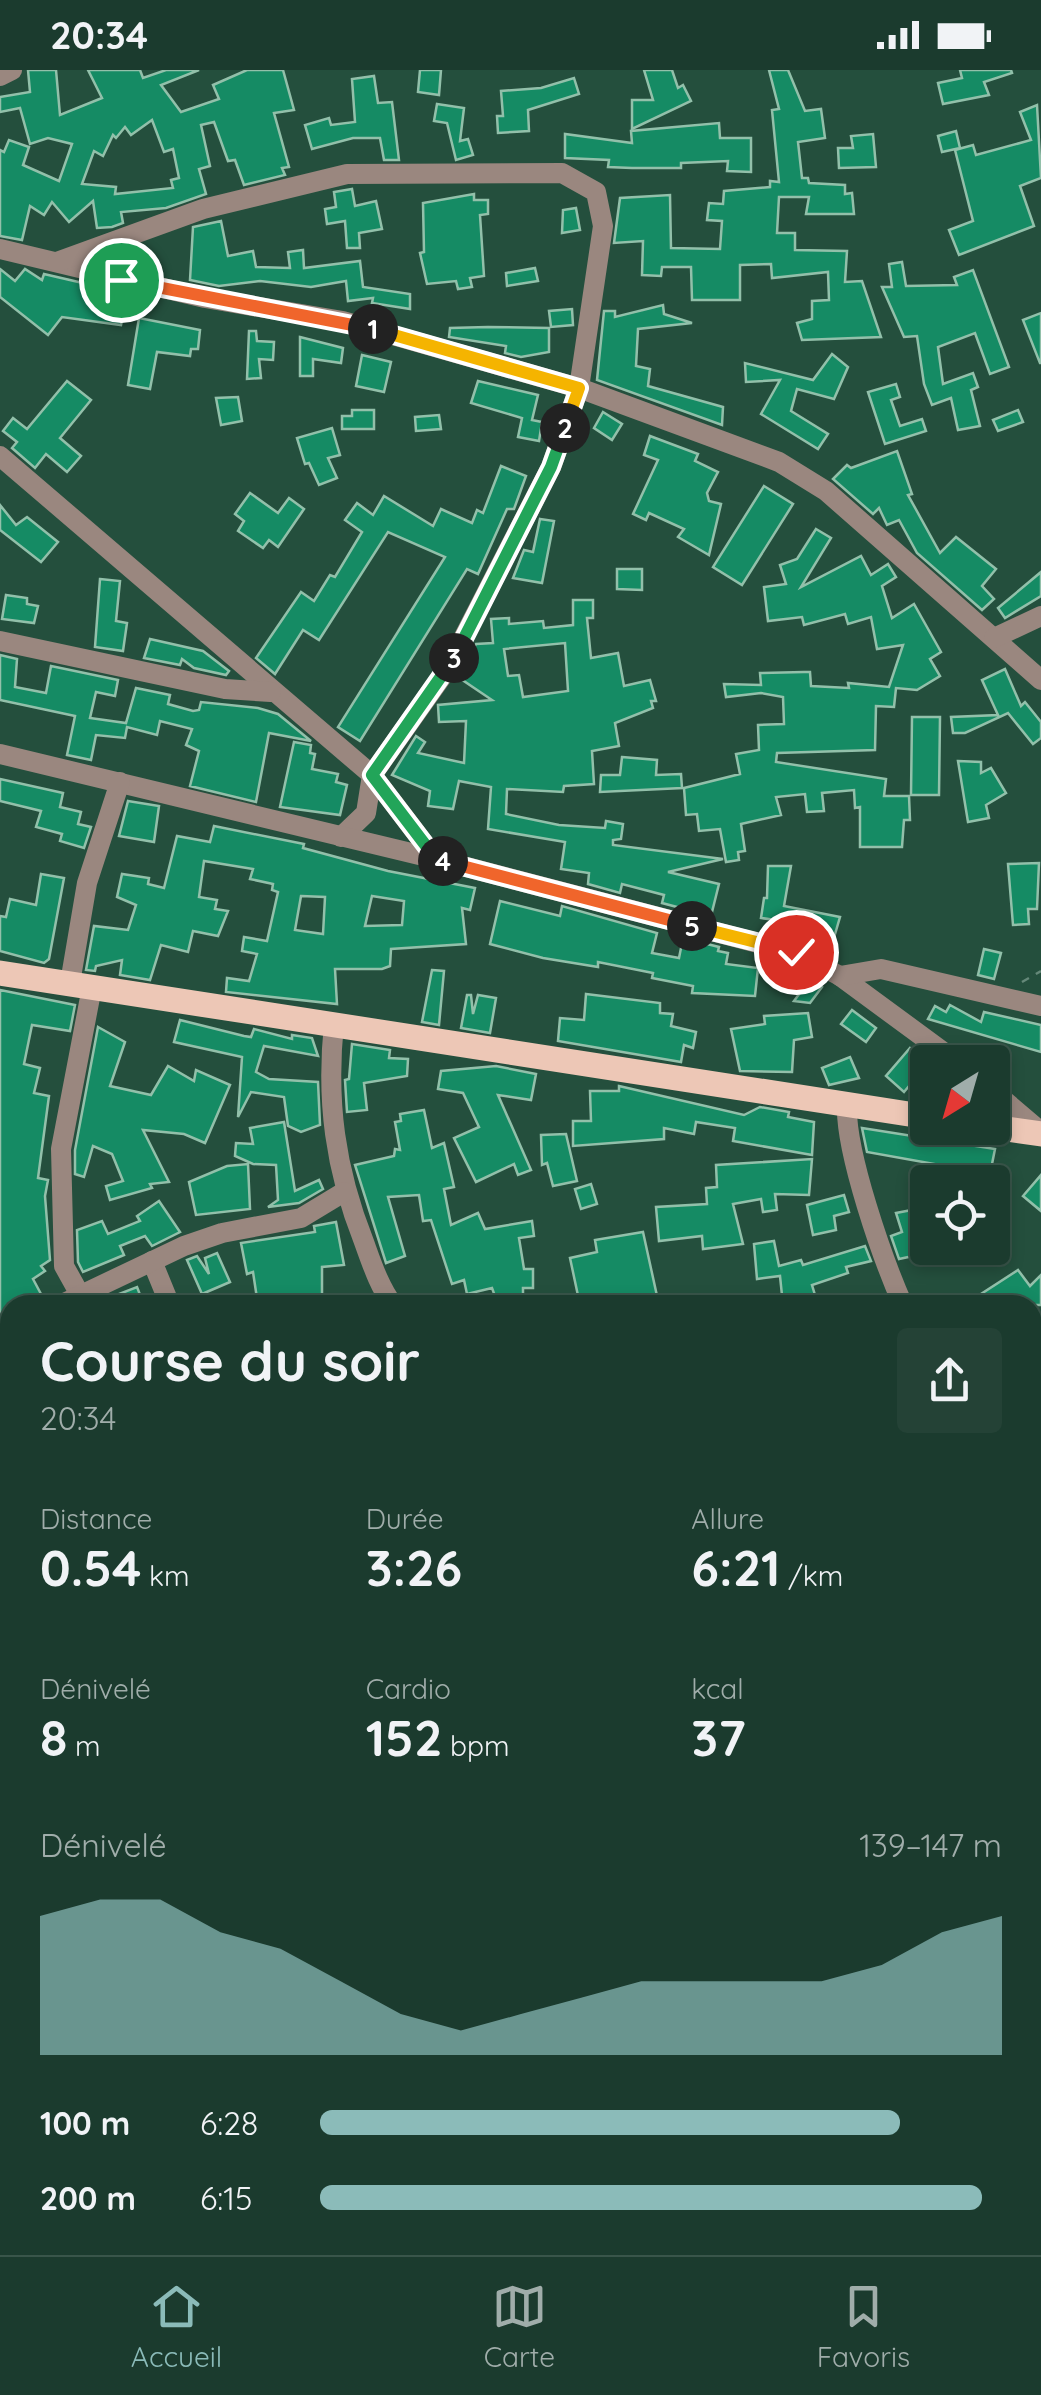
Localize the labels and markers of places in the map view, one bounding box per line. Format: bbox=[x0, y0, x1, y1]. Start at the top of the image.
pin bbox=[79, 238, 164, 323]
pin: 1 bbox=[348, 304, 398, 354]
pin: 2 bbox=[540, 403, 590, 453]
pin: 3 bbox=[429, 633, 479, 683]
pin: 4 bbox=[418, 836, 468, 886]
pin: 5 bbox=[667, 901, 717, 951]
pin bbox=[754, 910, 839, 995]

